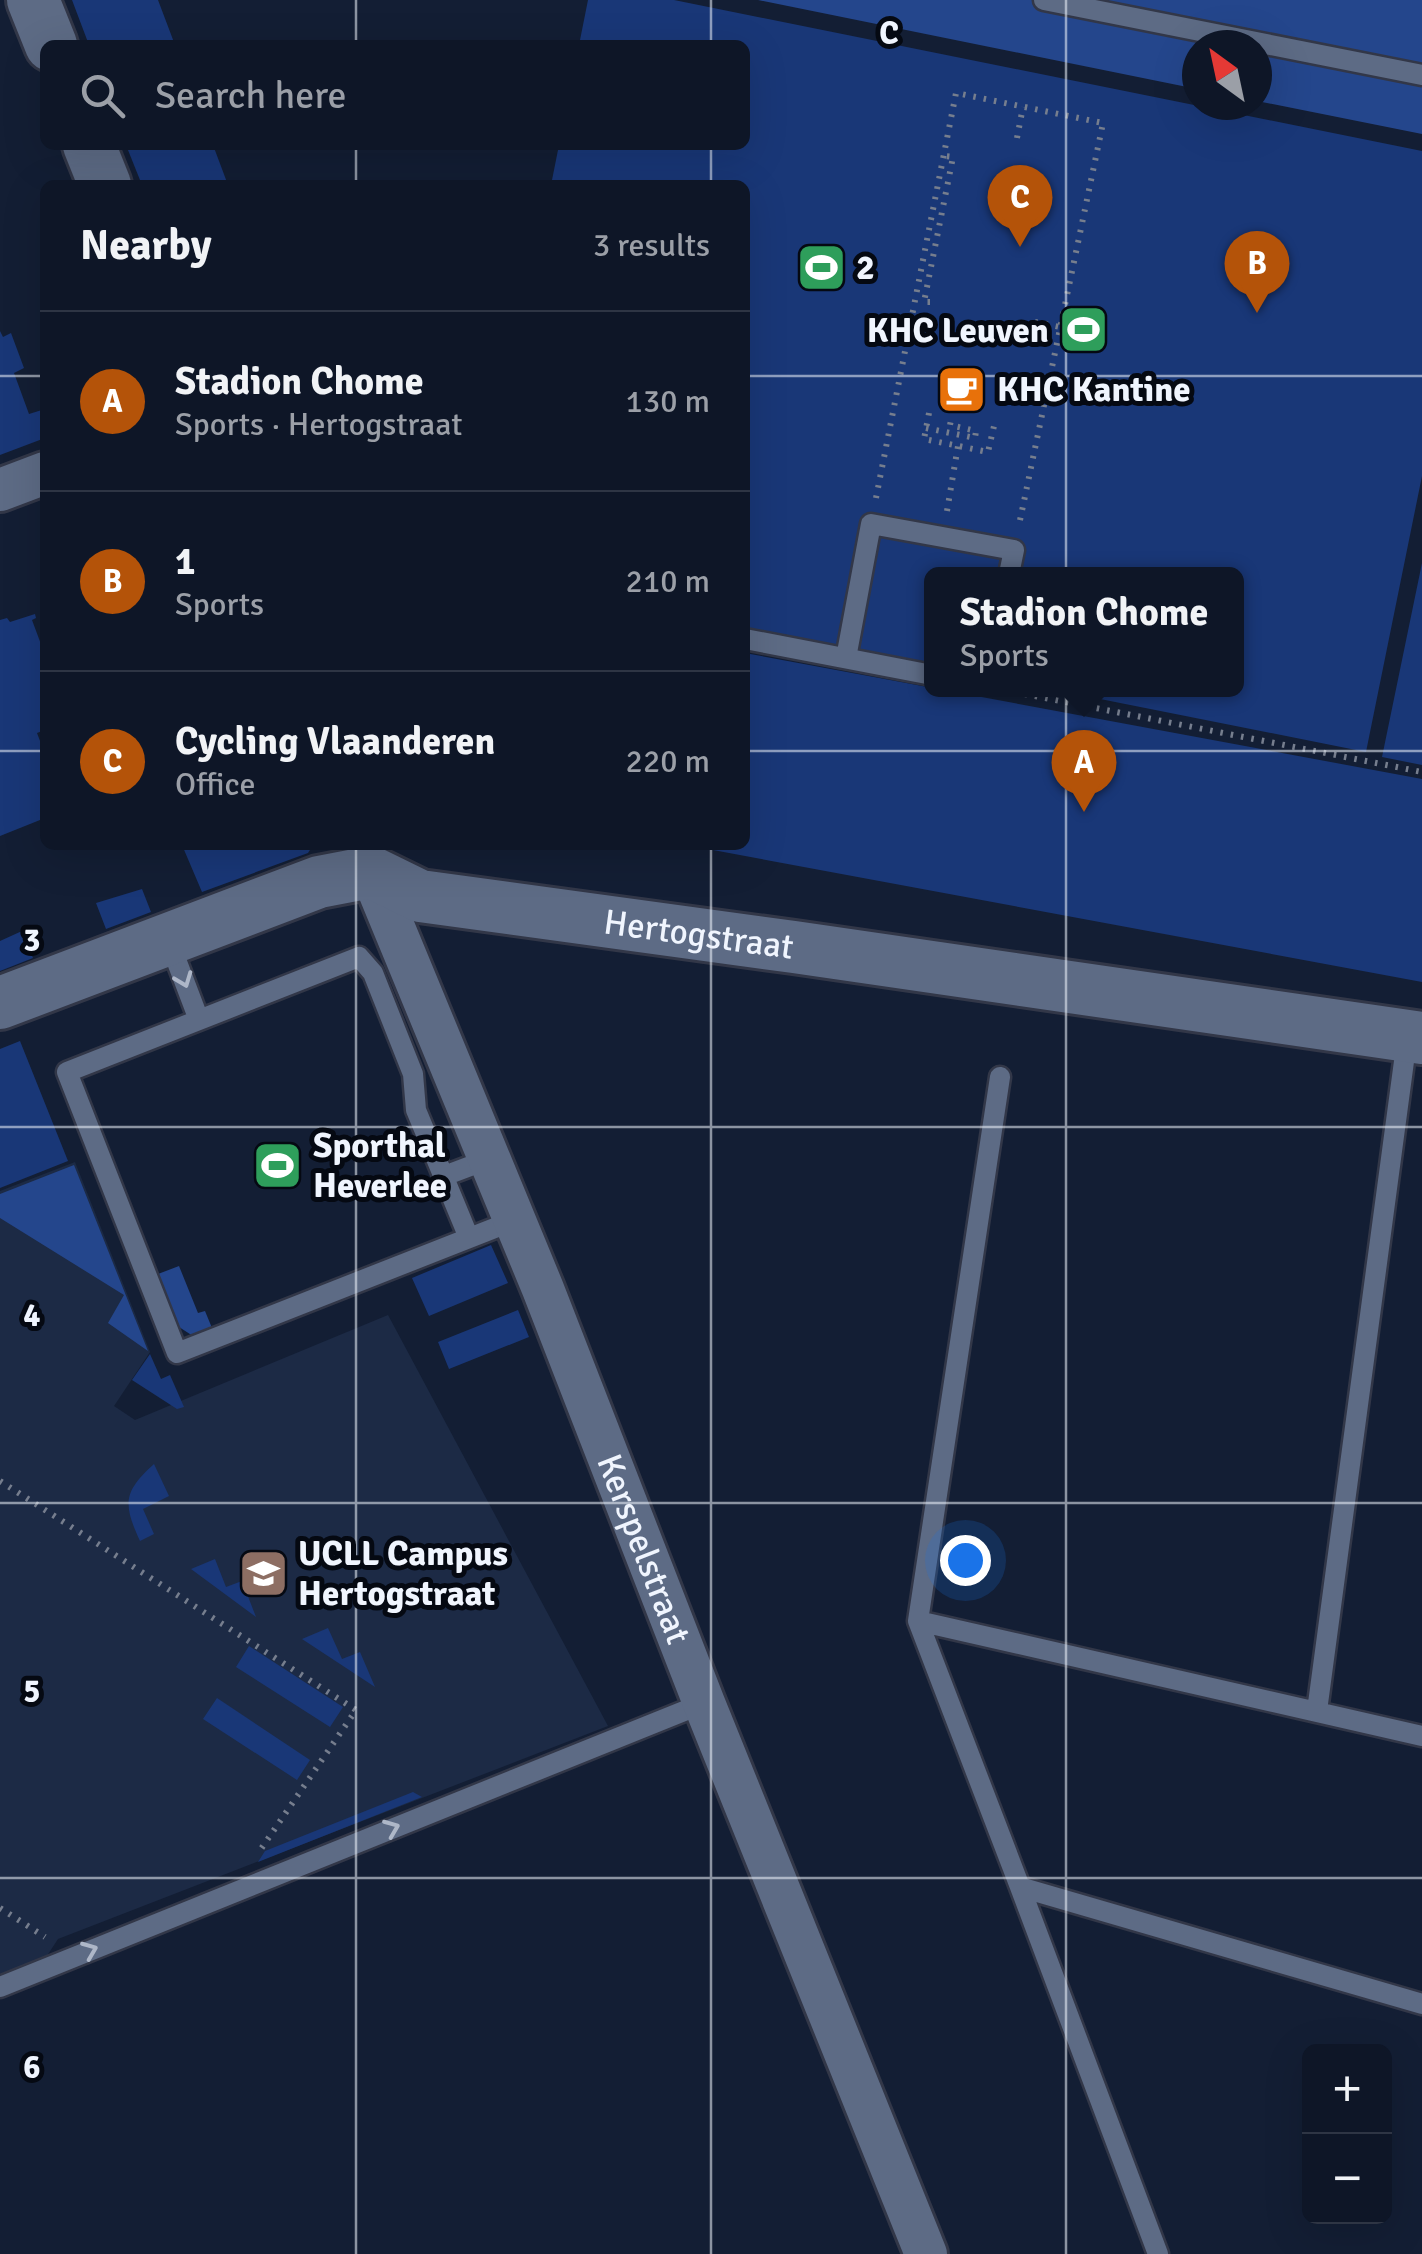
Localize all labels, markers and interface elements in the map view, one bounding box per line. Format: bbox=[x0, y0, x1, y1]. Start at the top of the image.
text: C bbox=[879, 14, 899, 53]
north arrow bbox=[1182, 30, 1272, 120]
search box bbox=[40, 40, 750, 150]
icon: search bbox=[75, 68, 130, 123]
text: Search here bbox=[155, 72, 347, 119]
pin: C bbox=[988, 164, 1052, 247]
text: Nearby bbox=[80, 220, 212, 271]
text: 3 results bbox=[593, 226, 710, 265]
pin: B bbox=[1224, 230, 1290, 313]
sports icon: 2 bbox=[795, 241, 847, 293]
place label: 2 bbox=[856, 246, 875, 289]
sports icon: KHC Leuven bbox=[1058, 304, 1110, 356]
place label: KHC Leuven bbox=[867, 309, 1049, 352]
text: Stadion Chome bbox=[175, 358, 424, 405]
cafe icon: KHC Kantine bbox=[936, 363, 988, 415]
place label: KHC Kantine bbox=[997, 368, 1191, 411]
text: A bbox=[102, 382, 123, 421]
text: 130 m bbox=[626, 382, 710, 421]
text: Sports · Hertogstraat bbox=[175, 405, 462, 444]
text: 1 bbox=[175, 538, 196, 585]
text: B bbox=[103, 562, 122, 601]
text: 210 m bbox=[626, 562, 710, 601]
popup bbox=[924, 567, 1244, 697]
text: Sports bbox=[175, 585, 264, 624]
text: Stadion Chome bbox=[960, 589, 1208, 636]
text: Sports bbox=[960, 636, 1049, 675]
text: Cycling Vlaanderen bbox=[175, 718, 495, 765]
pin: A bbox=[1052, 730, 1116, 812]
text: C bbox=[103, 742, 122, 781]
text: 220 m bbox=[626, 742, 710, 781]
text: Office bbox=[175, 765, 255, 804]
street label: Hertogstraat bbox=[601, 900, 796, 968]
text: 3 bbox=[23, 921, 41, 960]
one-way arrow bbox=[172, 970, 192, 987]
place label: Sporthal Heverlee bbox=[313, 1124, 447, 1207]
sports icon: Sporthal Heverlee bbox=[252, 1139, 304, 1191]
text: 4 bbox=[23, 1296, 41, 1335]
street label: Kerspelstraat bbox=[588, 1448, 700, 1650]
place label: UCLL Campus Hertogstraat bbox=[298, 1532, 508, 1615]
your location bbox=[940, 1535, 991, 1586]
school or university icon: UCLL Campus Hertogstraat bbox=[237, 1547, 289, 1599]
text: 5 bbox=[23, 1672, 41, 1711]
one-way arrow bbox=[382, 1819, 399, 1839]
one-way arrow bbox=[80, 1942, 98, 1962]
map controls bbox=[1302, 2044, 1392, 2224]
button: + bbox=[1302, 2044, 1392, 2134]
text: 6 bbox=[23, 2048, 41, 2087]
button: − bbox=[1302, 2134, 1392, 2224]

